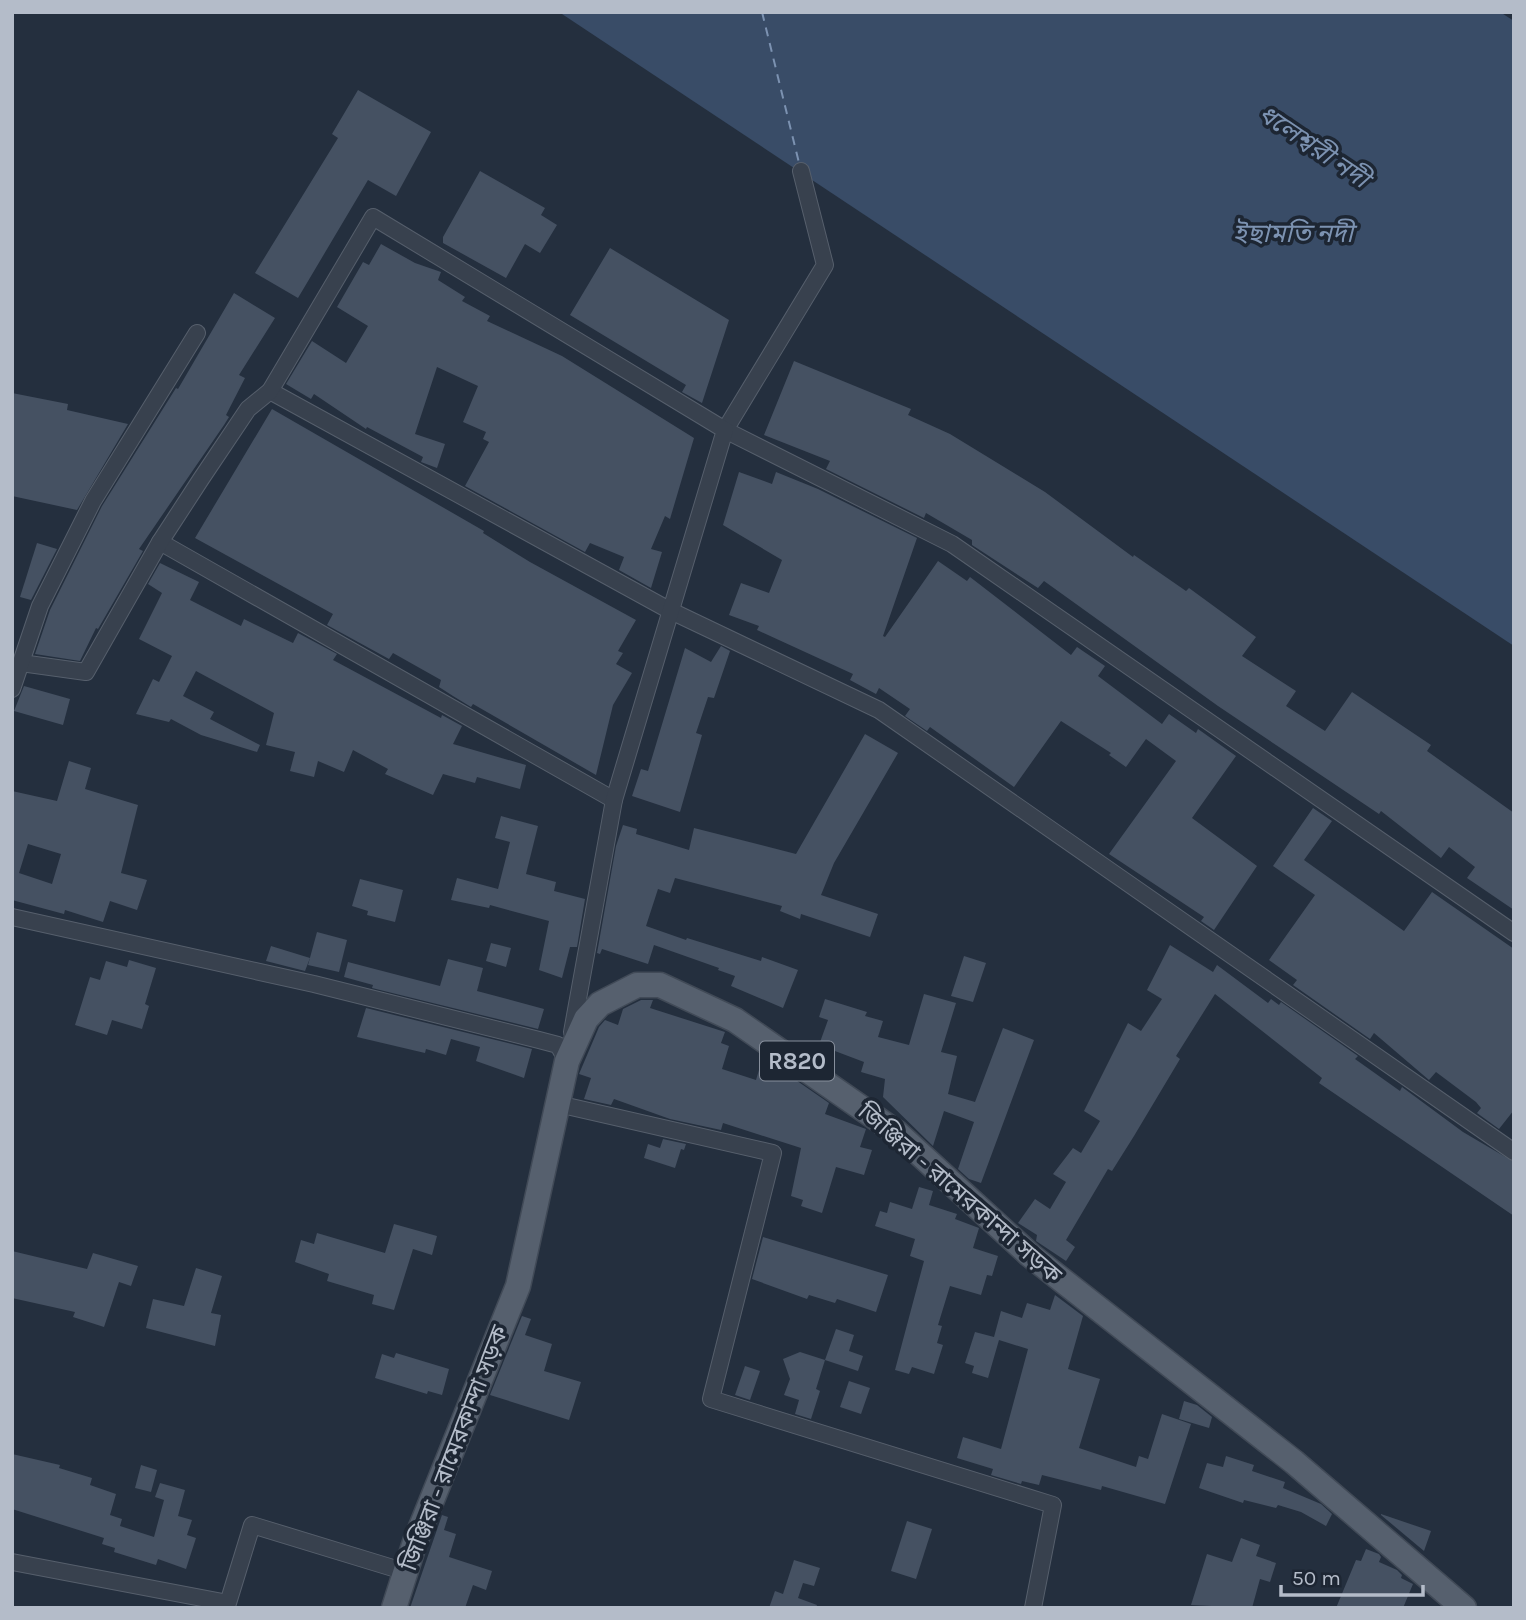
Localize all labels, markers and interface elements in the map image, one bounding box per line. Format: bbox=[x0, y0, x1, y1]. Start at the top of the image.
water label: ধলেশ্বরী নদী bbox=[1253, 98, 1379, 197]
water label: ইছামতি নদী bbox=[1233, 218, 1358, 249]
road number: R820 bbox=[760, 1042, 834, 1080]
street label: জিঞ্জিরা - রামেরকান্দা সড়ক bbox=[852, 1096, 1068, 1289]
street label: জিঞ্জিরা - রামেরকান্দা সড়ক bbox=[394, 1321, 514, 1575]
scale bar bbox=[1281, 1554, 1423, 1598]
text: 50 m bbox=[1292, 1566, 1341, 1590]

